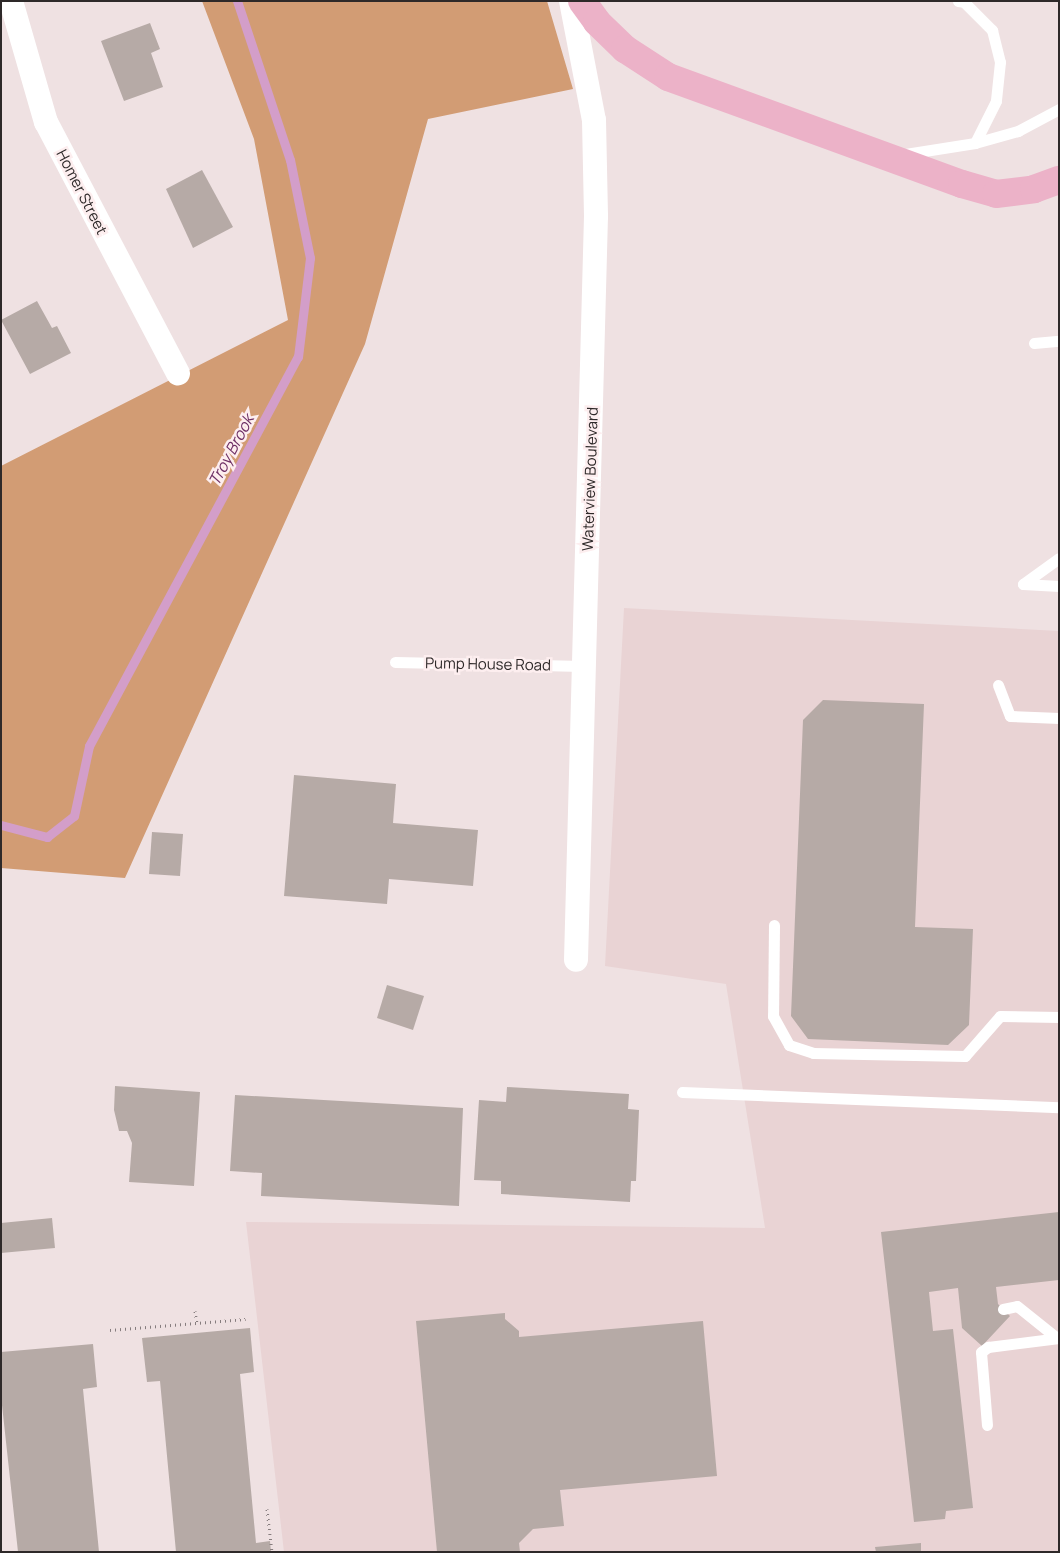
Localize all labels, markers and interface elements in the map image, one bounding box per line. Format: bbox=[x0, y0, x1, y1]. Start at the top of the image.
street label: Homer Street bbox=[53, 146, 111, 238]
street label: Waterview Boulevard bbox=[578, 407, 602, 551]
water label: Troy Brook bbox=[204, 411, 258, 489]
street label: Pump House Road bbox=[425, 654, 551, 674]

